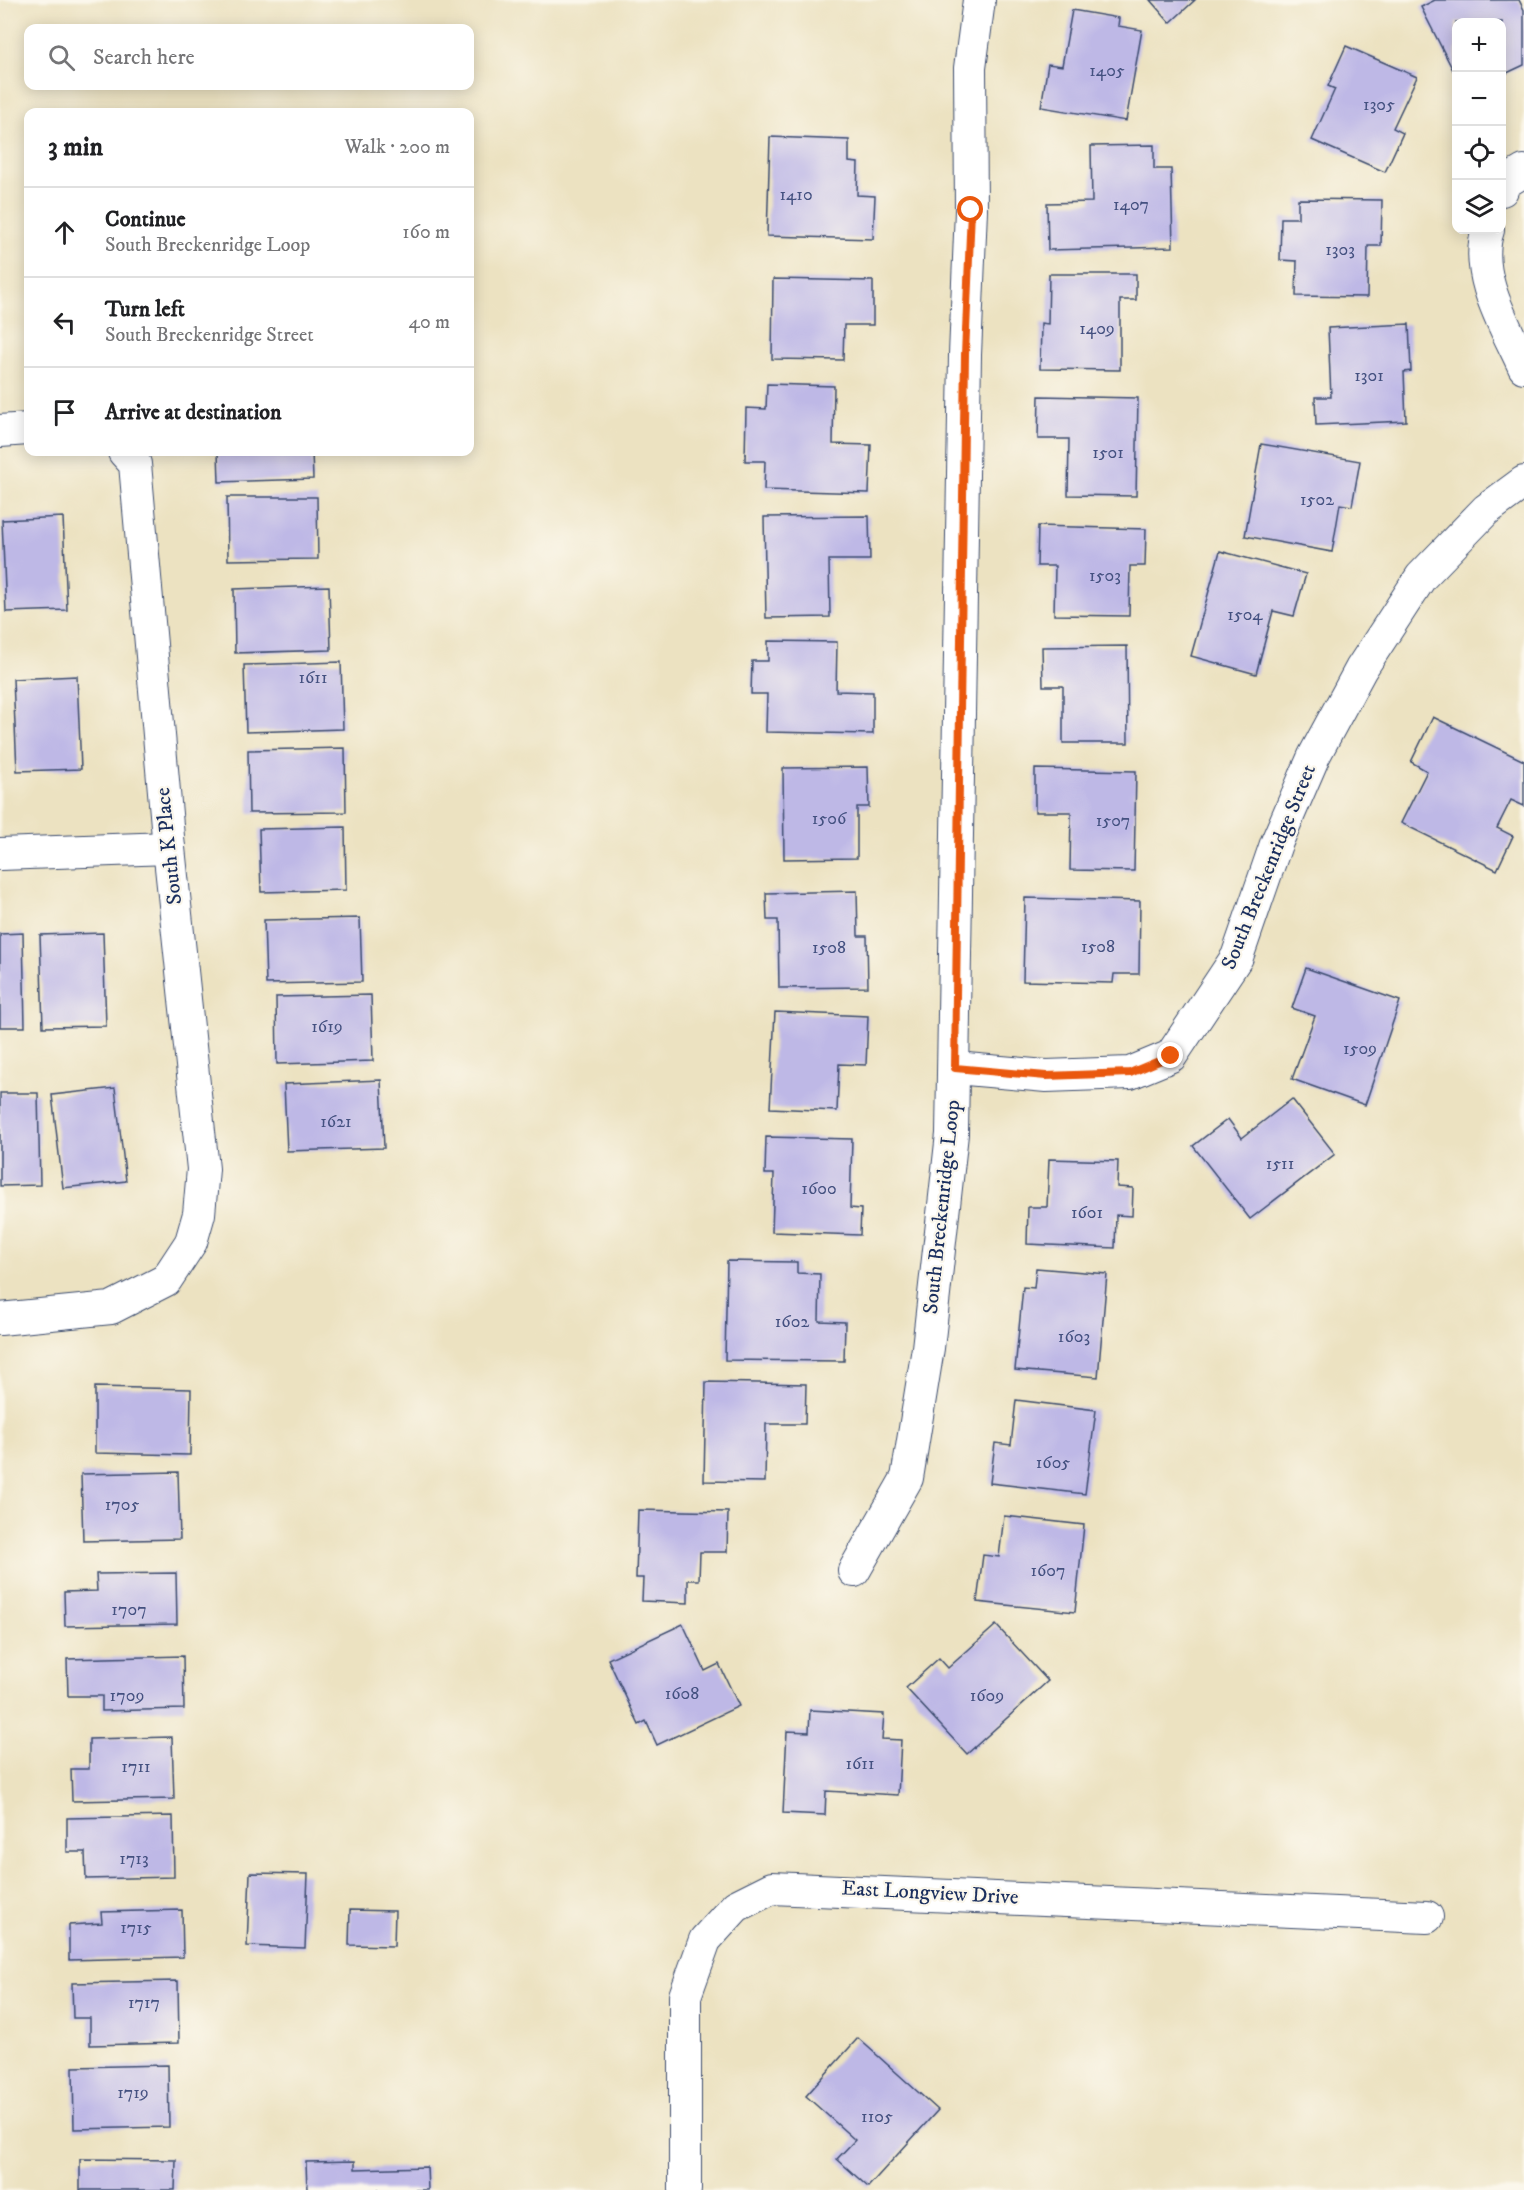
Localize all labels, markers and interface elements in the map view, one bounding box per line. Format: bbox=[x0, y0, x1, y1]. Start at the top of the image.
map controls bbox=[1452, 18, 1506, 234]
button: + bbox=[1452, 18, 1506, 72]
search box bbox=[24, 24, 474, 90]
icon: search bbox=[45, 41, 78, 74]
text: Search here bbox=[93, 44, 195, 71]
house number: 1405 bbox=[1089, 60, 1125, 82]
button: − bbox=[1452, 72, 1506, 126]
house number: 1305 bbox=[1363, 94, 1395, 116]
button: locate bbox=[1452, 126, 1506, 180]
text: 3 min bbox=[48, 131, 103, 164]
text: Walk · 200 m bbox=[344, 135, 450, 160]
button: layers bbox=[1452, 180, 1506, 234]
house number: 1410 bbox=[779, 184, 813, 206]
house number: 1407 bbox=[1113, 194, 1149, 216]
route start bbox=[957, 196, 983, 222]
text: Continue bbox=[105, 206, 186, 233]
icon: ahead bbox=[48, 216, 81, 249]
text: 160 m bbox=[402, 220, 450, 245]
text: South Breckenridge Loop bbox=[105, 233, 310, 258]
house number: 1303 bbox=[1325, 239, 1355, 261]
text: Turn left bbox=[105, 296, 185, 323]
icon: left bbox=[48, 306, 81, 339]
text: 40 m bbox=[408, 310, 450, 335]
house number: 1409 bbox=[1079, 318, 1115, 340]
text: South Breckenridge Street bbox=[105, 323, 314, 348]
house number: 1301 bbox=[1354, 365, 1384, 387]
icon: arrive bbox=[48, 396, 81, 429]
text: Arrive at destination bbox=[105, 399, 282, 426]
house number: 1501 bbox=[1092, 442, 1124, 464]
house number: 1502 bbox=[1300, 489, 1334, 511]
house number: 1503 bbox=[1089, 565, 1121, 587]
house number: 1504 bbox=[1227, 604, 1263, 626]
house number: 1611 bbox=[298, 667, 328, 689]
street label: South Breckenridge Street bbox=[1216, 760, 1322, 973]
street label: South K Place bbox=[150, 786, 188, 906]
house number: 1506 bbox=[812, 808, 847, 830]
house number: 1507 bbox=[1096, 810, 1130, 832]
house number: 1508 bbox=[1081, 936, 1115, 958]
house number: 1508 bbox=[812, 937, 846, 959]
house number: 1619 bbox=[311, 1016, 343, 1038]
house number: 1509 bbox=[1343, 1038, 1377, 1060]
route end bbox=[1157, 1042, 1183, 1068]
street label: South Breckenridge Loop bbox=[918, 1098, 966, 1316]
house number: 1621 bbox=[320, 1111, 352, 1133]
house number: 1511 bbox=[1266, 1153, 1294, 1175]
house number: 1600 bbox=[801, 1178, 837, 1200]
house number: 1601 bbox=[1071, 1202, 1103, 1224]
house number: 1602 bbox=[775, 1311, 809, 1333]
house number: 1603 bbox=[1058, 1326, 1090, 1348]
house number: 1605 bbox=[1036, 1452, 1070, 1474]
house number: 1705 bbox=[105, 1494, 139, 1516]
house number: 1607 bbox=[1030, 1560, 1066, 1582]
house number: 1707 bbox=[111, 1599, 147, 1621]
house number: 1608 bbox=[665, 1683, 699, 1705]
house number: 1709 bbox=[110, 1685, 144, 1707]
house number: 1609 bbox=[970, 1685, 1004, 1707]
house number: 1611 bbox=[845, 1753, 875, 1775]
house number: 1711 bbox=[121, 1756, 151, 1778]
house number: 1713 bbox=[119, 1848, 149, 1870]
street label: East Longview Drive bbox=[841, 1875, 1019, 1911]
house number: 1715 bbox=[120, 1917, 152, 1939]
house number: 1717 bbox=[128, 1992, 160, 2014]
house number: 1719 bbox=[117, 2082, 149, 2104]
house number: 1105 bbox=[861, 2106, 893, 2128]

